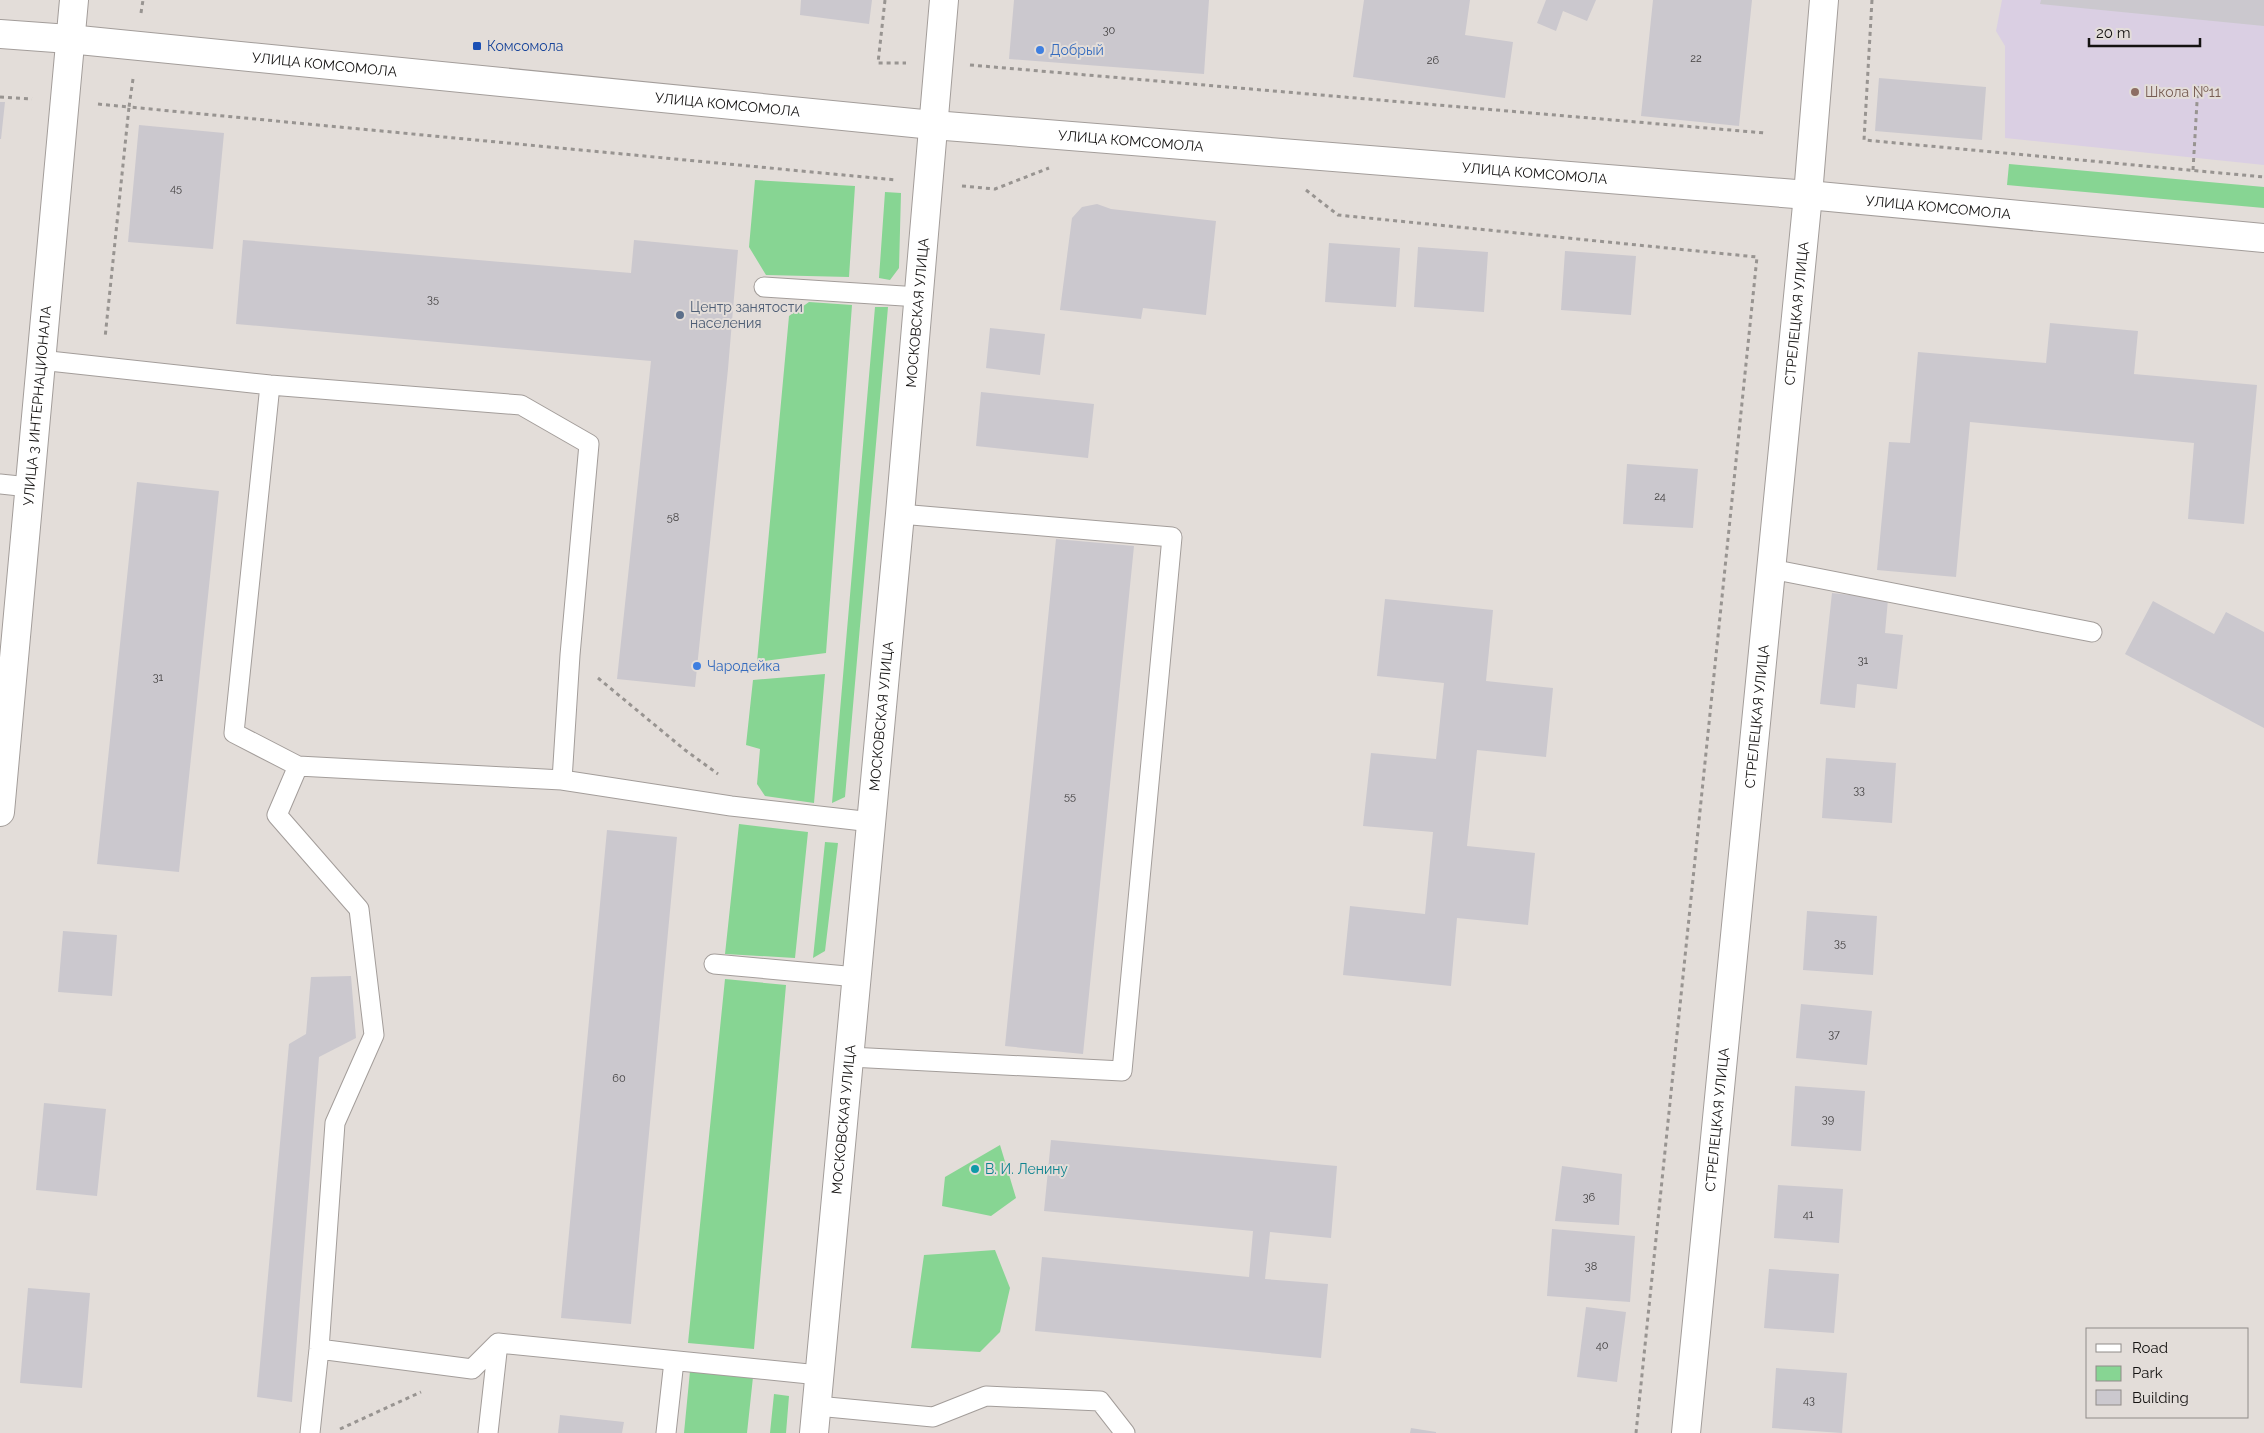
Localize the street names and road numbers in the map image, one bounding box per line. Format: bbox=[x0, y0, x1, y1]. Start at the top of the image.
street label: УЛИЦА КОМСОМОЛА bbox=[251, 49, 398, 80]
street label: УЛИЦА КОМСОМОЛА bbox=[654, 89, 801, 120]
street label: УЛИЦА КОМСОМОЛА bbox=[1058, 127, 1205, 155]
street label: УЛИЦА КОМСОМОЛА bbox=[1461, 159, 1609, 187]
street label: УЛИЦА КОМСОМОЛА bbox=[1865, 192, 2012, 222]
street label: МОСКОВСКАЯ УЛИЦА bbox=[903, 237, 932, 388]
street label: СТРЕЛЕЦКАЯ УЛИЦА bbox=[1781, 240, 1811, 386]
street label: УЛИЦА 3 ИНТЕРНАЦИОНАЛА bbox=[20, 304, 54, 506]
street label: МОСКОВСКАЯ УЛИЦА bbox=[866, 640, 896, 792]
street label: СТРЕЛЕЦКАЯ УЛИЦА bbox=[1742, 643, 1772, 789]
street label: МОСКОВСКАЯ УЛИЦА bbox=[828, 1043, 858, 1195]
street label: СТРЕЛЕЦКАЯ УЛИЦА bbox=[1702, 1046, 1732, 1192]

